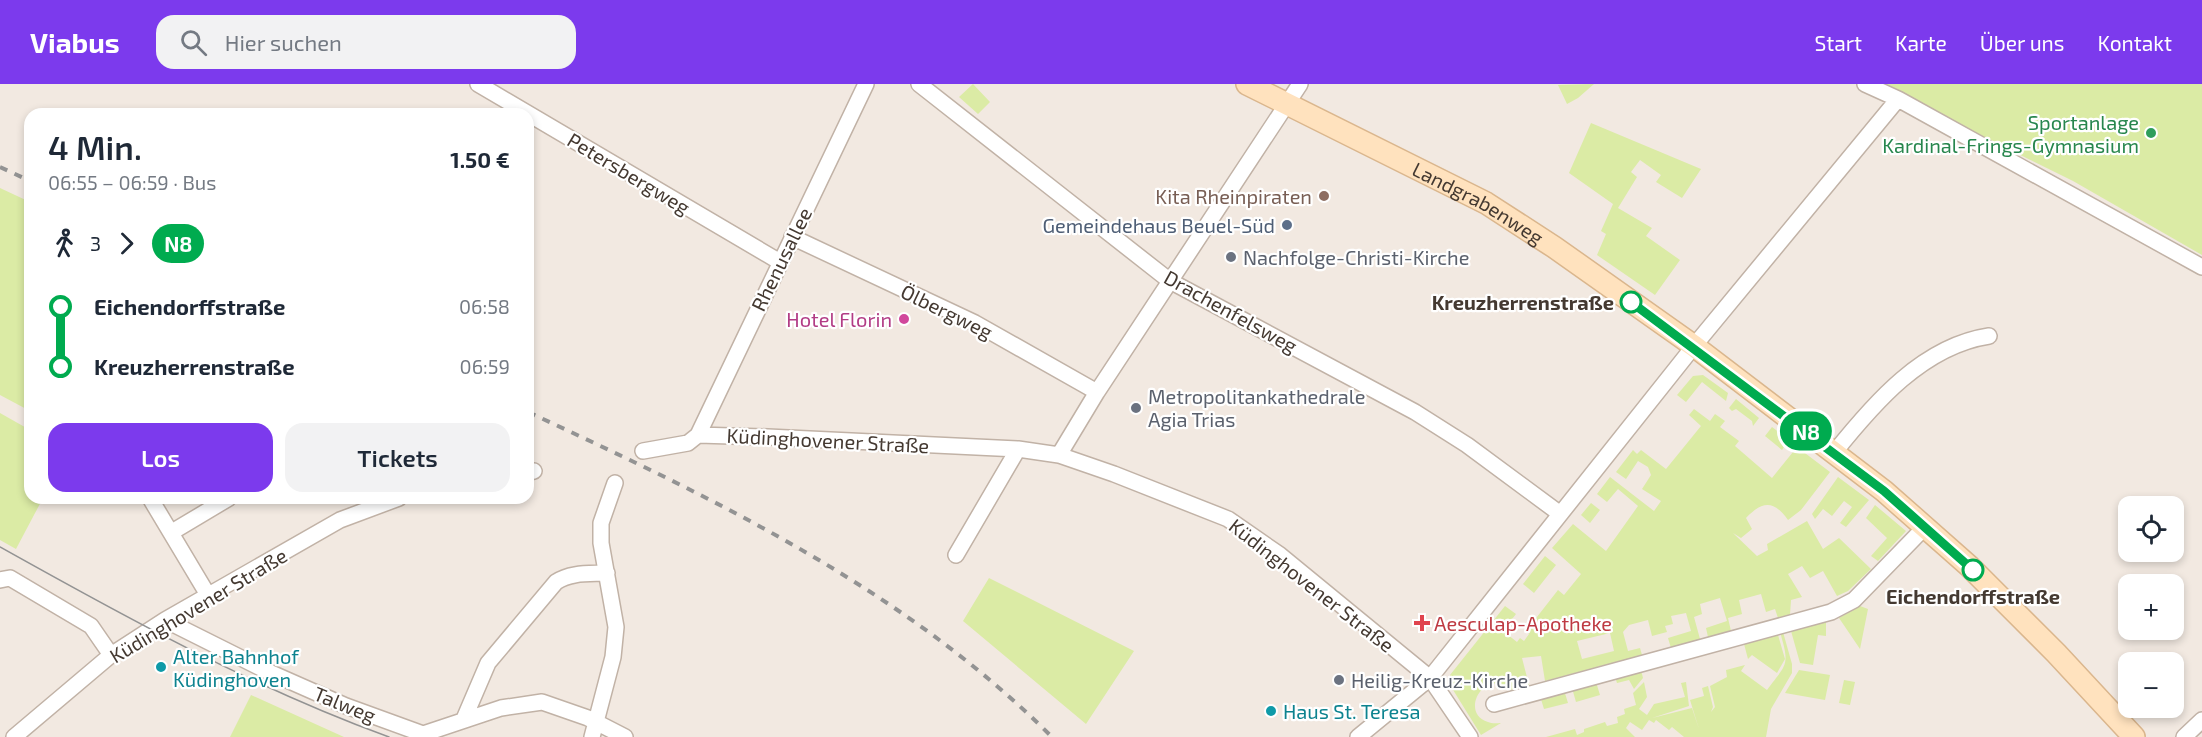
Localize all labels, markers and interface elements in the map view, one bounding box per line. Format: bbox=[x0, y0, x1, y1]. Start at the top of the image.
search box bbox=[156, 15, 576, 69]
text: Viabus bbox=[30, 25, 120, 59]
icon: search bbox=[177, 26, 210, 59]
text: Hier suchen bbox=[225, 29, 342, 55]
text: Start bbox=[1815, 30, 1862, 55]
text: Karte bbox=[1895, 30, 1947, 55]
text: Über uns bbox=[1980, 30, 2065, 55]
text: Kontakt bbox=[2098, 30, 2172, 55]
place label: Sportanlage Kardinal-Frings-Gymnasium bbox=[1882, 110, 2139, 157]
marker: Sportanlage Kardinal-Frings-Gymnasium bbox=[2144, 126, 2158, 140]
text: 4 Min. bbox=[48, 127, 142, 167]
street label: Petersbergweg bbox=[563, 127, 695, 219]
text: 1.50 € bbox=[450, 146, 510, 172]
street label: Landgrabenweg bbox=[1409, 156, 1548, 249]
text: 06:55 – 06:59 · Bus bbox=[48, 170, 216, 194]
place label: Kita Rheinpiraten bbox=[1155, 184, 1312, 208]
marker: Kita Rheinpiraten bbox=[1317, 189, 1331, 203]
street label: Rhenusallee bbox=[746, 203, 816, 315]
place label: Gemeindehaus Beuel-Süd bbox=[1042, 213, 1275, 237]
marker: Gemeindehaus Beuel-Süd bbox=[1280, 218, 1294, 232]
icon: walk bbox=[48, 227, 81, 260]
icon: forward bbox=[110, 227, 143, 260]
text: 3 bbox=[90, 231, 101, 255]
text: N8 bbox=[164, 231, 192, 256]
place label: Nachfolge-Christi-Kirche bbox=[1243, 245, 1469, 269]
marker: Nachfolge-Christi-Kirche bbox=[1224, 250, 1238, 264]
street label: Drachenfelsweg bbox=[1160, 264, 1302, 358]
street label: Ölbergweg bbox=[897, 279, 997, 343]
place label: Kreuzherrenstraße bbox=[1432, 290, 1614, 314]
marker: Kreuzherrenstraße bbox=[1620, 291, 1642, 313]
text: Eichendorffstraße bbox=[94, 293, 286, 319]
text: 06:58 bbox=[459, 294, 510, 318]
place label: Hotel Florin bbox=[786, 307, 892, 331]
marker: Hotel Florin bbox=[897, 312, 911, 326]
text: Kreuzherrenstraße bbox=[94, 353, 295, 379]
text: 06:59 bbox=[460, 354, 510, 378]
place label: Metropolitankathedrale Agia Trias bbox=[1148, 384, 1365, 431]
marker: Metropolitankathedrale Agia Trias bbox=[1129, 401, 1143, 415]
line badge: N8 bbox=[1779, 412, 1833, 450]
text: N8 bbox=[1792, 419, 1820, 444]
button: Los bbox=[48, 423, 273, 492]
button: Tickets bbox=[285, 423, 510, 492]
street label: Küdinghovener Straße bbox=[726, 423, 930, 457]
map controls bbox=[2118, 496, 2184, 718]
button: locate bbox=[2118, 496, 2184, 562]
street label: Küdinghovener Straße bbox=[1225, 513, 1399, 657]
street label: Küdinghovener Straße bbox=[105, 542, 291, 668]
marker: Eichendorffstraße bbox=[1962, 559, 1984, 581]
button: + bbox=[2118, 574, 2184, 640]
place label: Eichendorffstraße bbox=[1886, 584, 2060, 608]
place label: Aesculap-Apotheke bbox=[1434, 611, 1612, 635]
marker: Aesculap-Apotheke bbox=[1415, 616, 1429, 630]
place label: Alter Bahnhof Küdinghoven bbox=[173, 644, 299, 691]
button: − bbox=[2118, 652, 2184, 718]
marker: Alter Bahnhof Küdinghoven bbox=[154, 660, 168, 674]
place label: Heilig-Kreuz-Kirche bbox=[1351, 668, 1528, 692]
marker: Heilig-Kreuz-Kirche bbox=[1332, 673, 1346, 687]
street label: Talweg bbox=[311, 681, 379, 727]
place label: Haus St. Teresa bbox=[1283, 699, 1420, 723]
marker: Haus St. Teresa bbox=[1264, 704, 1278, 718]

